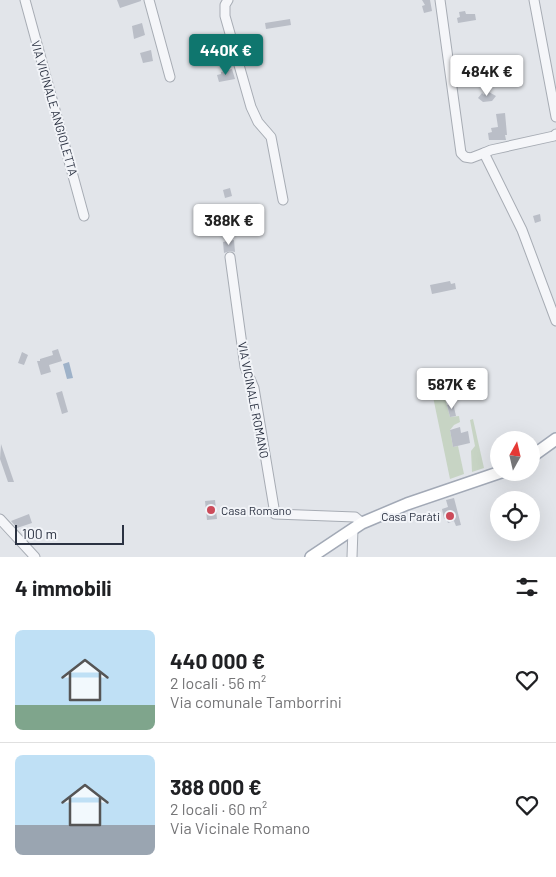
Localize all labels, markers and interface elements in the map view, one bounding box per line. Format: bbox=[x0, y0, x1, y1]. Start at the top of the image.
pin: 440K € bbox=[185, 34, 267, 76]
street label: VIA VICINALE ANGIOLETTA bbox=[29, 39, 81, 177]
text: 440K € bbox=[200, 40, 252, 59]
pin: 484K € bbox=[446, 54, 528, 97]
text: 484K € bbox=[461, 61, 513, 80]
pin: 388K € bbox=[188, 204, 270, 246]
text: 388K € bbox=[204, 210, 254, 229]
street label: VIA VICINALE ROMANO bbox=[236, 340, 272, 460]
pin: 587K € bbox=[411, 368, 493, 410]
text: 587K € bbox=[428, 374, 476, 393]
north arrow bbox=[490, 431, 540, 481]
map controls bbox=[490, 431, 540, 541]
button: locate bbox=[490, 491, 540, 541]
place label: Casa Romano bbox=[221, 503, 291, 517]
marker: Casa Romano bbox=[205, 504, 217, 516]
place label: Casa Paràti bbox=[381, 509, 440, 523]
marker: Casa Paràti bbox=[444, 510, 456, 522]
scale bar bbox=[15, 522, 124, 545]
text: 100 m bbox=[22, 525, 57, 542]
icon: filters bbox=[513, 573, 541, 601]
text: 4 immobili bbox=[15, 575, 112, 600]
text: 440 000 € bbox=[170, 648, 265, 673]
icon: home bbox=[55, 650, 115, 710]
icon: heart bbox=[513, 666, 541, 694]
text: 2 locali · 56 m² bbox=[170, 673, 266, 692]
text: Via comunale Tamborrini bbox=[170, 692, 342, 711]
text: 388 000 € bbox=[170, 774, 262, 799]
icon: home bbox=[55, 775, 115, 835]
icon: heart bbox=[513, 791, 541, 819]
text: 2 locali · 60 m² bbox=[170, 799, 267, 818]
text: Via Vicinale Romano bbox=[170, 818, 310, 837]

